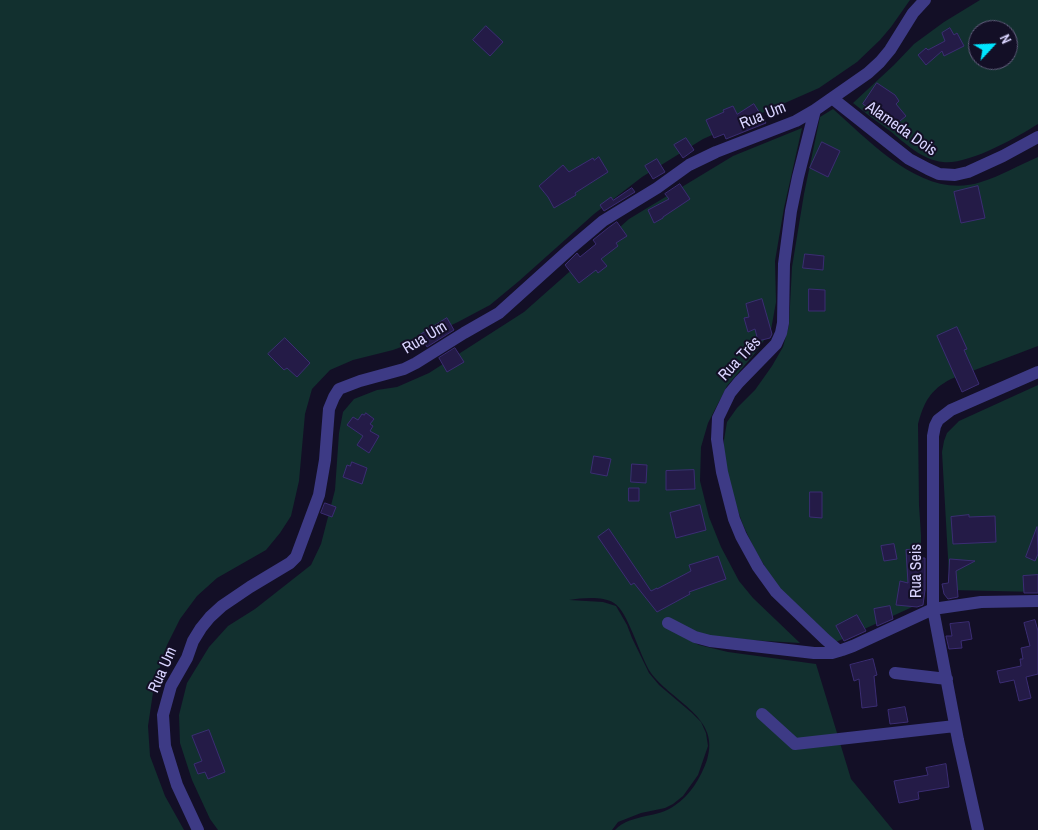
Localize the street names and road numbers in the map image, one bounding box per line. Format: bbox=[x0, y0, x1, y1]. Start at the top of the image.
street label: Rua Um bbox=[737, 98, 789, 134]
street label: Alameda Dois bbox=[862, 98, 940, 160]
street label: Rua Um bbox=[399, 317, 451, 359]
street label: Rua Três bbox=[715, 333, 765, 385]
street label: Rua Seis bbox=[907, 544, 927, 598]
street label: Rua Um bbox=[144, 644, 182, 696]

